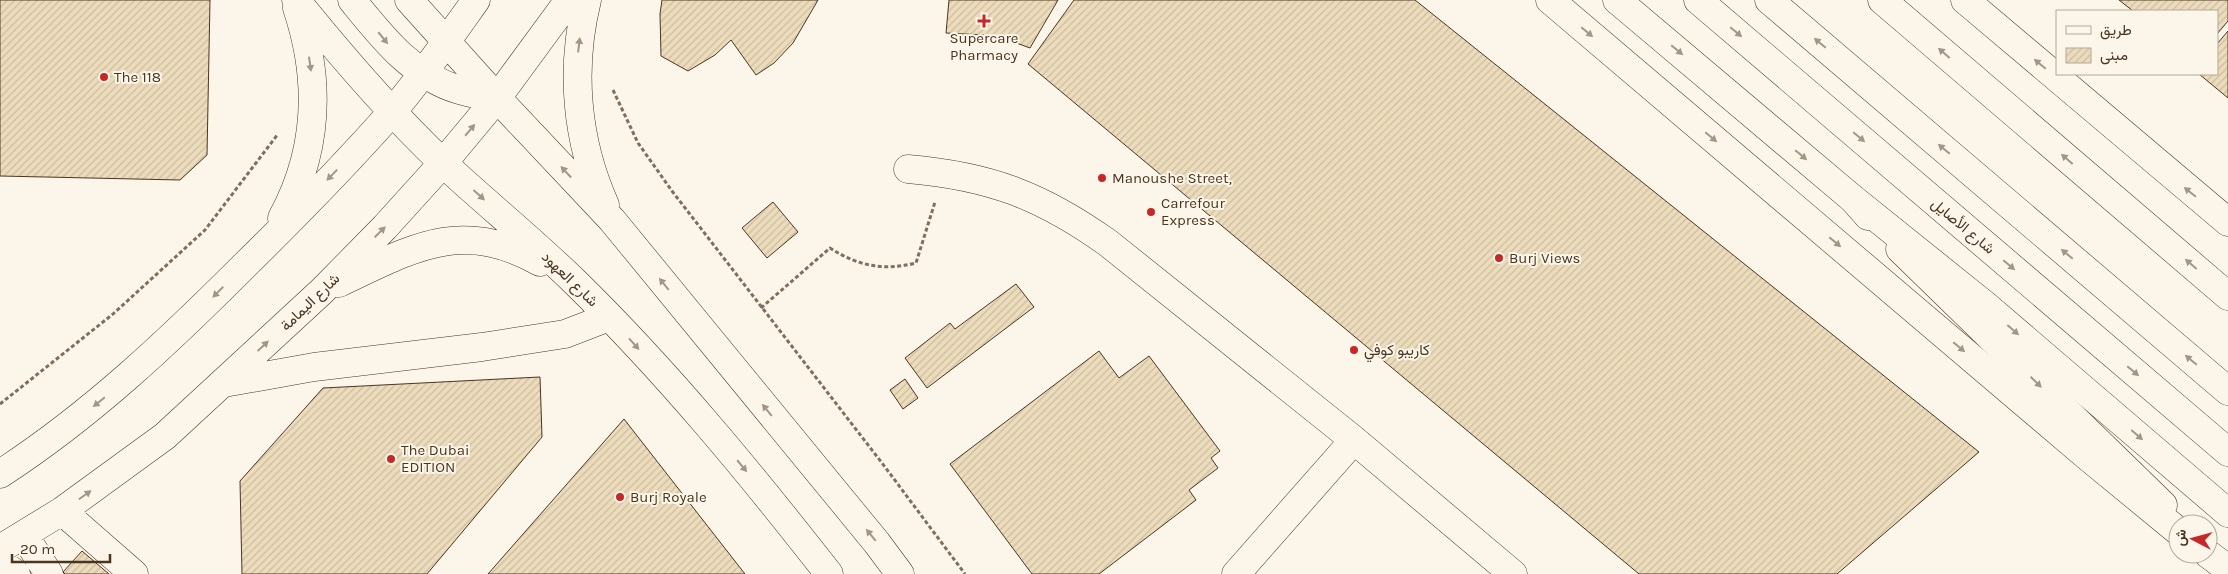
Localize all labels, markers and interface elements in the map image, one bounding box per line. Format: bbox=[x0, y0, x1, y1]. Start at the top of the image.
legend bbox=[2056, 10, 2218, 75]
marker: Supercare Pharmacy bbox=[978, 15, 990, 27]
text: طريق bbox=[2100, 21, 2132, 40]
one-way arrow bbox=[1581, 26, 1594, 37]
one-way arrow bbox=[1729, 26, 1742, 37]
place label: Supercare Pharmacy bbox=[949, 29, 1019, 64]
one-way arrow bbox=[377, 31, 388, 44]
one-way arrow bbox=[575, 37, 583, 53]
one-way arrow bbox=[1814, 38, 1827, 49]
one-way arrow bbox=[1670, 45, 1683, 56]
text: مبنى bbox=[2100, 46, 2128, 65]
one-way arrow bbox=[1938, 48, 1950, 59]
one-way arrow bbox=[307, 56, 315, 72]
one-way arrow bbox=[2033, 58, 2046, 69]
place label: The 118 bbox=[114, 68, 161, 86]
marker: The 118 bbox=[98, 71, 110, 83]
one-way arrow bbox=[464, 124, 475, 137]
one-way arrow bbox=[1704, 131, 1717, 142]
one-way arrow bbox=[1853, 131, 1865, 143]
one-way arrow bbox=[1938, 143, 1950, 155]
one-way arrow bbox=[1795, 150, 1808, 161]
one-way arrow bbox=[2061, 153, 2074, 164]
one-way arrow bbox=[560, 166, 572, 178]
one-way arrow bbox=[326, 169, 338, 181]
place label: Manoushe Street, bbox=[1112, 169, 1232, 187]
marker: Manoushe Street, bbox=[1096, 172, 1108, 184]
one-way arrow bbox=[2184, 186, 2197, 197]
one-way arrow bbox=[473, 190, 486, 201]
place label: Carrefour Express bbox=[1161, 194, 1225, 229]
street label: شارع الأصايل bbox=[1926, 194, 1999, 259]
marker: Carrefour Express bbox=[1145, 206, 1157, 218]
one-way arrow bbox=[373, 227, 385, 239]
one-way arrow bbox=[1829, 236, 1841, 247]
street label: شارع العهود bbox=[537, 248, 602, 312]
place label: Burj Views bbox=[1509, 249, 1580, 267]
one-way arrow bbox=[2061, 249, 2074, 260]
marker: Burj Views bbox=[1493, 252, 1505, 264]
one-way arrow bbox=[2185, 259, 2198, 270]
one-way arrow bbox=[2003, 260, 2016, 271]
street label: شارع اليمامة bbox=[277, 269, 345, 336]
one-way arrow bbox=[659, 278, 670, 291]
one-way arrow bbox=[213, 286, 225, 298]
one-way arrow bbox=[2007, 324, 2020, 335]
one-way arrow bbox=[628, 337, 640, 349]
one-way arrow bbox=[257, 340, 269, 352]
place label: كاريبو كوفي bbox=[1364, 341, 1430, 363]
one-way arrow bbox=[1952, 342, 1965, 353]
marker: كاريبو كوفي bbox=[1348, 344, 1360, 356]
one-way arrow bbox=[2185, 355, 2197, 366]
one-way arrow bbox=[2126, 365, 2139, 376]
one-way arrow bbox=[2030, 376, 2042, 388]
one-way arrow bbox=[93, 396, 106, 407]
one-way arrow bbox=[762, 403, 773, 416]
one-way arrow bbox=[2131, 429, 2143, 440]
place label: The Dubai EDITION bbox=[401, 441, 469, 476]
marker: The Dubai EDITION bbox=[385, 453, 397, 465]
one-way arrow bbox=[736, 459, 747, 472]
place label: Burj Royale bbox=[630, 488, 707, 506]
one-way arrow bbox=[79, 490, 92, 500]
marker: Burj Royale bbox=[614, 491, 626, 503]
north arrow bbox=[2168, 514, 2218, 564]
text: ش bbox=[2171, 528, 2190, 547]
one-way arrow bbox=[865, 529, 876, 542]
scale bar bbox=[12, 532, 110, 564]
text: 20 m bbox=[20, 540, 55, 558]

